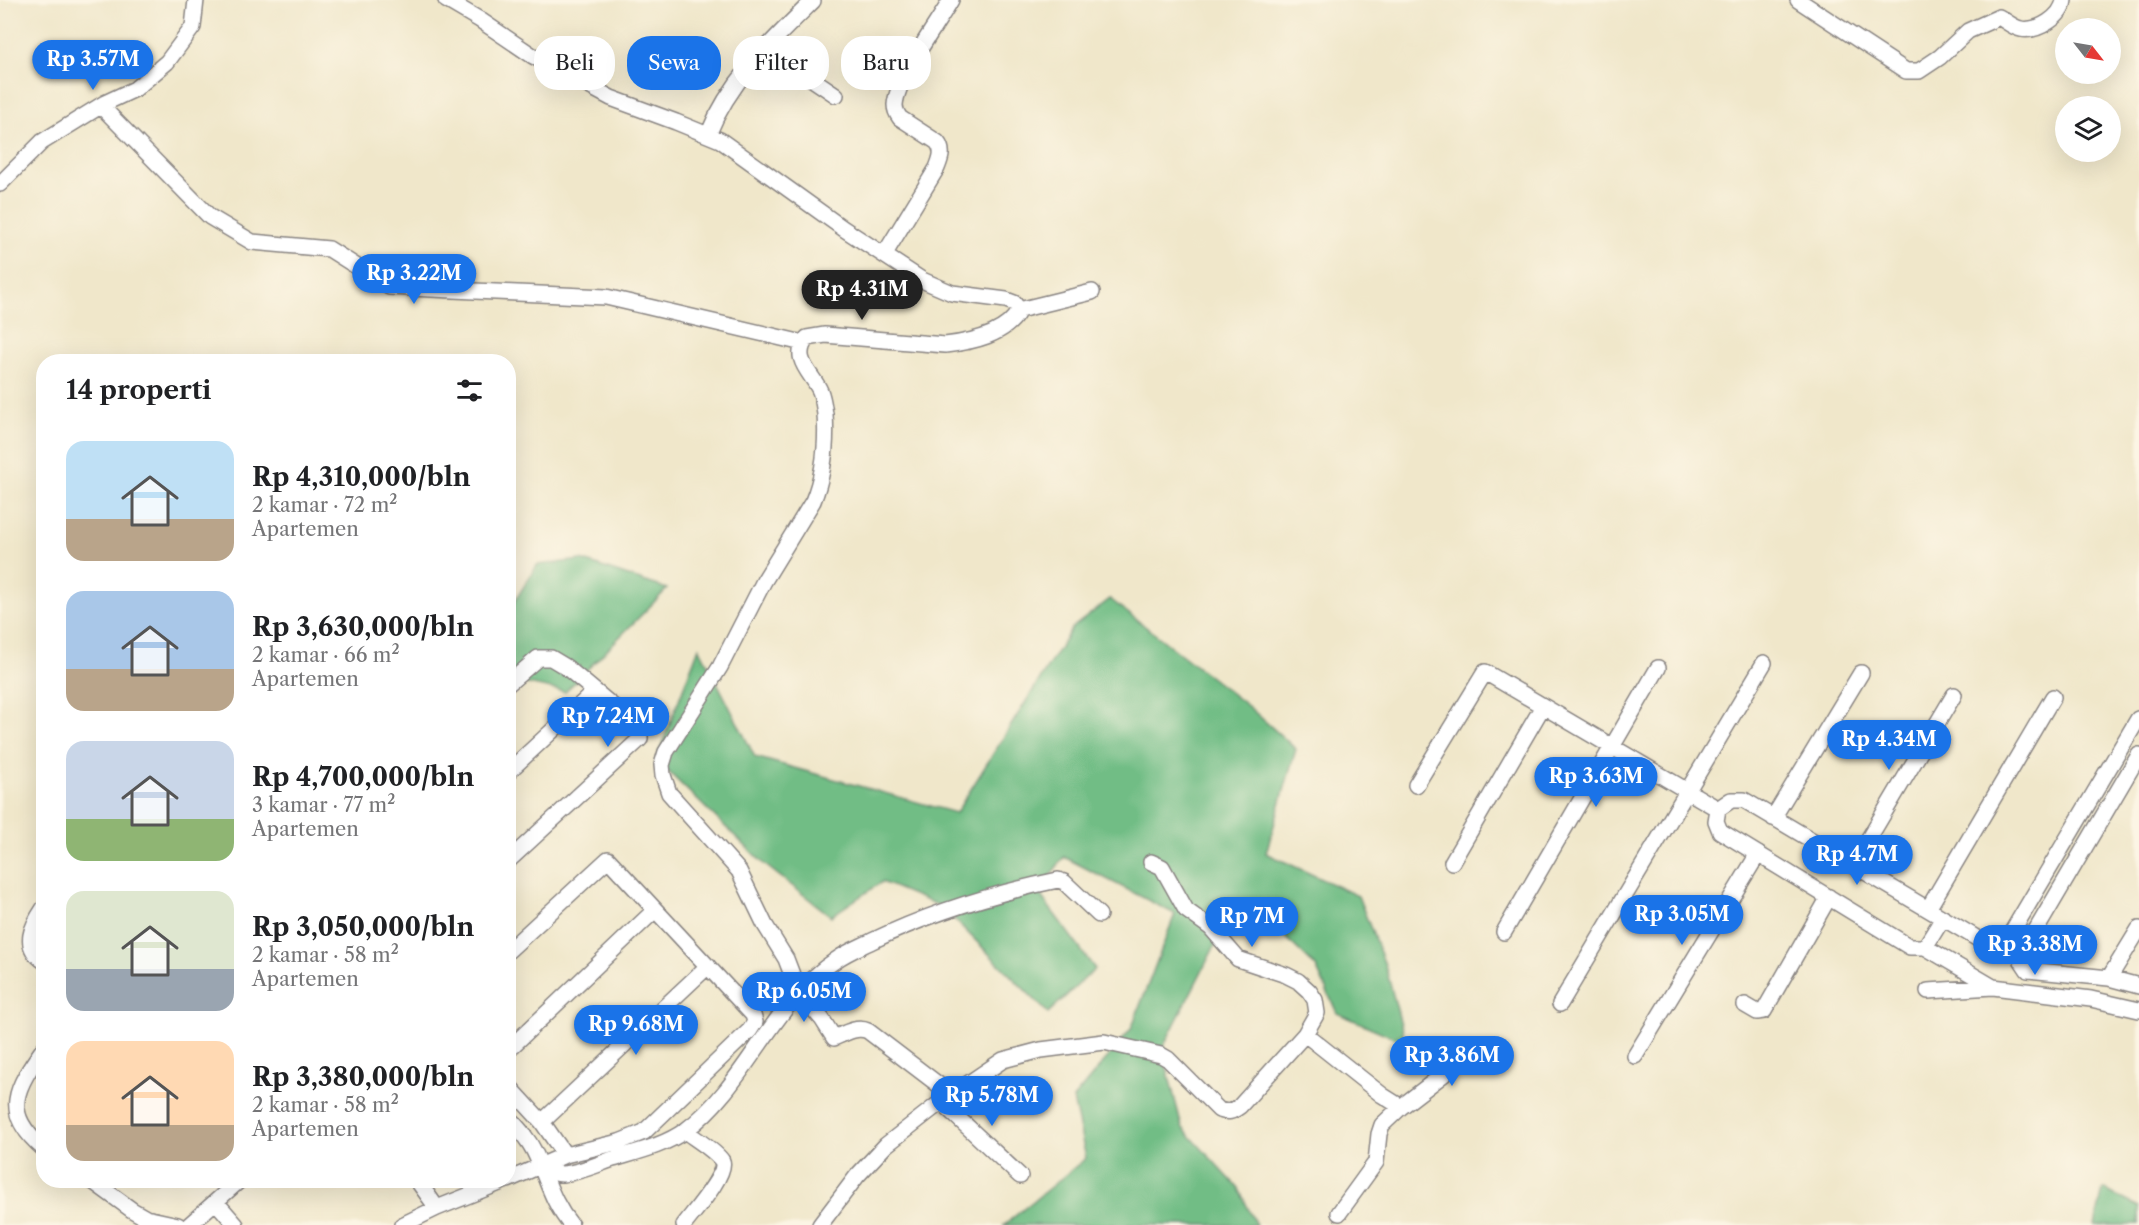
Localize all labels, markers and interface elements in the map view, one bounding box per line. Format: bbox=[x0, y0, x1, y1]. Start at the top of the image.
north arrow bbox=[2055, 18, 2121, 84]
map controls bbox=[2055, 18, 2121, 162]
chip: Beli bbox=[534, 36, 615, 90]
chip: Sewa bbox=[627, 36, 721, 90]
chip: Filter bbox=[733, 36, 829, 90]
chip: Baru bbox=[841, 36, 931, 90]
pin: Rp 3.57M bbox=[31, 40, 155, 91]
text: Rp 3.57M bbox=[46, 47, 140, 71]
button: layers bbox=[2055, 96, 2121, 162]
pin: Rp 3.22M bbox=[352, 254, 476, 305]
text: Rp 3.22M bbox=[366, 261, 462, 285]
pin: Rp 4.31M bbox=[800, 270, 924, 321]
text: Rp 4.31M bbox=[816, 277, 908, 301]
text: 14 properti bbox=[66, 374, 211, 406]
icon: filters bbox=[453, 374, 486, 407]
text: Rp 4,310,000/bln bbox=[252, 461, 471, 493]
icon: home bbox=[114, 465, 186, 537]
text: 2 kamar · 72 m² bbox=[252, 493, 398, 517]
text: Apartemen bbox=[252, 517, 359, 541]
text: Rp 3,630,000/bln bbox=[252, 611, 474, 643]
icon: home bbox=[114, 615, 186, 687]
text: 2 kamar · 66 m² bbox=[252, 643, 400, 667]
text: Apartemen bbox=[252, 667, 359, 691]
pin: Rp 7.24M bbox=[546, 697, 670, 748]
text: Rp 7.24M bbox=[561, 704, 655, 728]
pin: Rp 4.34M bbox=[1827, 720, 1951, 771]
text: Rp 4.34M bbox=[1841, 727, 1937, 751]
pin: Rp 3.63M bbox=[1534, 757, 1658, 808]
text: Rp 4,700,000/bln bbox=[252, 761, 474, 793]
text: Rp 3.63M bbox=[1548, 764, 1644, 788]
icon: home bbox=[114, 765, 186, 837]
text: 3 kamar · 77 m² bbox=[252, 793, 395, 817]
text: Apartemen bbox=[252, 817, 359, 841]
pin: Rp 4.7M bbox=[1802, 835, 1912, 886]
text: Rp 4.7M bbox=[1816, 842, 1898, 866]
pin: Rp 3.05M bbox=[1620, 895, 1744, 946]
pin: Rp 7M bbox=[1210, 897, 1294, 948]
text: Rp 3.05M bbox=[1634, 902, 1730, 926]
text: Rp 7M bbox=[1219, 904, 1285, 928]
text: Rp 3,050,000/bln bbox=[252, 911, 474, 943]
icon: home bbox=[114, 915, 186, 987]
pin: Rp 3.38M bbox=[1973, 925, 2097, 976]
text: Rp 3.38M bbox=[1987, 932, 2083, 956]
text: 2 kamar · 58 m² bbox=[252, 943, 399, 967]
text: Apartemen bbox=[252, 967, 359, 991]
pin: Rp 6.05M bbox=[742, 972, 866, 1023]
text: Rp 6.05M bbox=[756, 979, 852, 1003]
pin: Rp 9.68M bbox=[574, 1005, 698, 1056]
text: Rp 9.68M bbox=[588, 1012, 684, 1036]
pin: Rp 3.86M bbox=[1390, 1036, 1514, 1087]
text: Rp 3.86M bbox=[1404, 1043, 1500, 1067]
text: Rp 3,380,000/bln bbox=[252, 1061, 474, 1093]
icon: home bbox=[114, 1065, 186, 1137]
pin: Rp 5.78M bbox=[930, 1076, 1054, 1127]
text: Rp 5.78M bbox=[945, 1083, 1039, 1107]
text: 2 kamar · 58 m² bbox=[252, 1093, 399, 1117]
text: Apartemen bbox=[252, 1117, 359, 1141]

